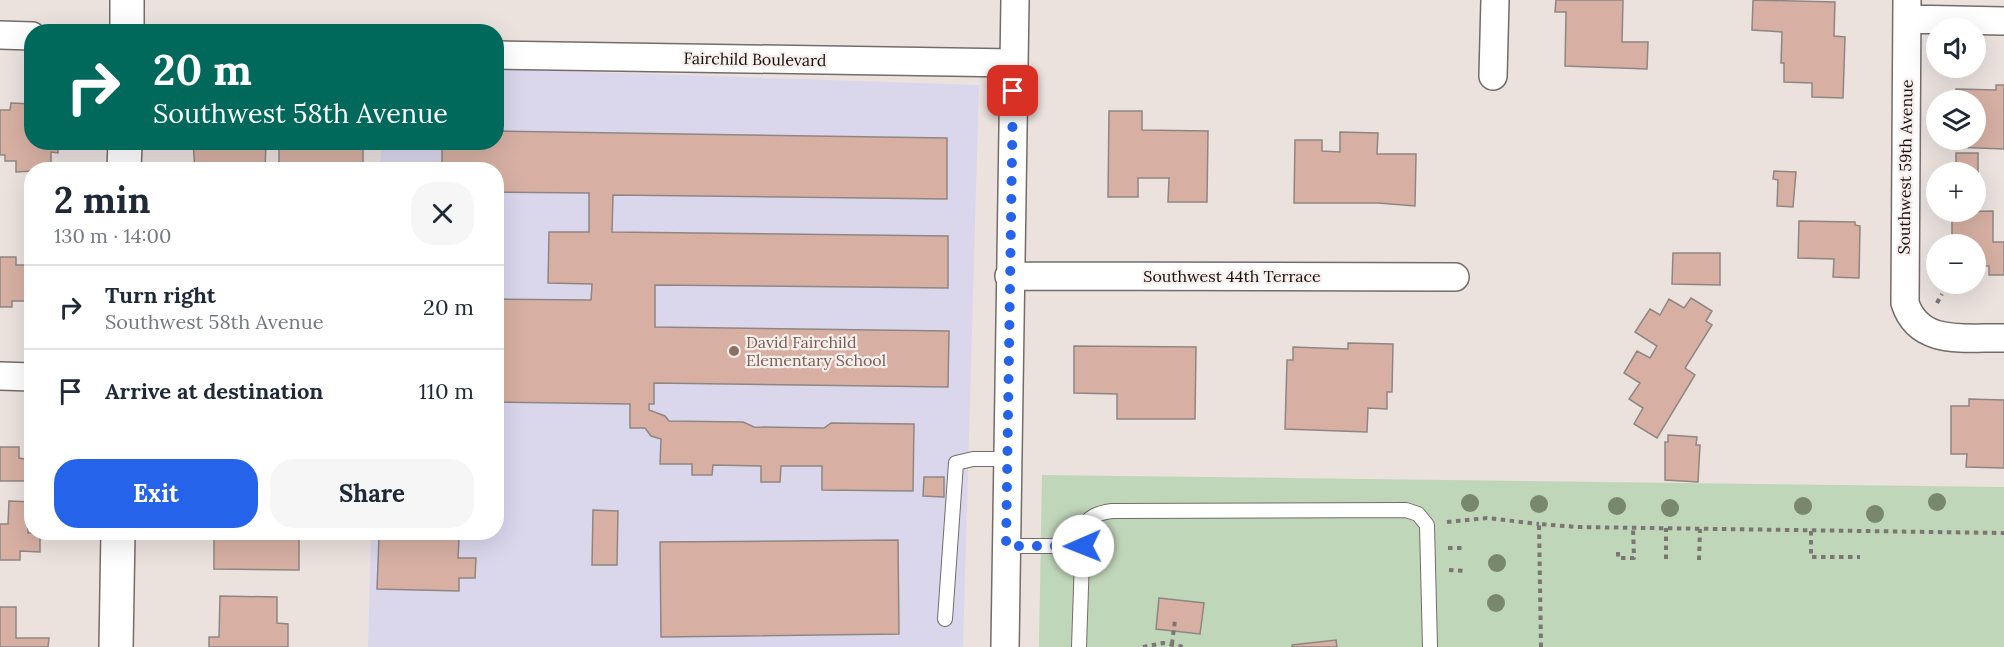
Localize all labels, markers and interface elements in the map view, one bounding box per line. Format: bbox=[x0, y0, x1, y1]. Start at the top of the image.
map controls bbox=[1926, 18, 1986, 294]
button: sound bbox=[1926, 18, 1986, 78]
text: 20 m bbox=[153, 43, 252, 97]
icon: right bbox=[54, 48, 132, 126]
street label: Fairchild Boulevard bbox=[683, 48, 827, 70]
pin bbox=[987, 65, 1038, 116]
icon: arrive bbox=[996, 74, 1029, 107]
street label: Southwest 59th Avenue bbox=[1893, 79, 1917, 255]
button: layers bbox=[1926, 90, 1986, 150]
text: Southwest 58th Avenue bbox=[153, 96, 448, 130]
button: + bbox=[1926, 162, 1986, 222]
text: 2 min bbox=[54, 177, 151, 223]
button: close bbox=[411, 182, 474, 245]
text: 130 m · 14:00 bbox=[54, 223, 171, 248]
button: − bbox=[1926, 234, 1986, 294]
street label: Southwest 44th Terrace bbox=[1143, 266, 1321, 286]
text: Turn right bbox=[105, 281, 216, 309]
icon: right bbox=[54, 291, 87, 324]
text: 20 m bbox=[423, 293, 474, 321]
text: Southwest 58th Avenue bbox=[105, 309, 323, 334]
place label: David Fairchild Elementary School bbox=[746, 332, 886, 370]
marker: David Fairchild Elementary School bbox=[727, 344, 741, 358]
icon: arrive bbox=[54, 375, 87, 408]
text: Arrive at destination bbox=[105, 377, 323, 405]
text: 110 m bbox=[419, 377, 474, 405]
button: Exit bbox=[54, 459, 258, 528]
button: Share bbox=[270, 459, 474, 528]
position arrow bbox=[1051, 514, 1115, 578]

